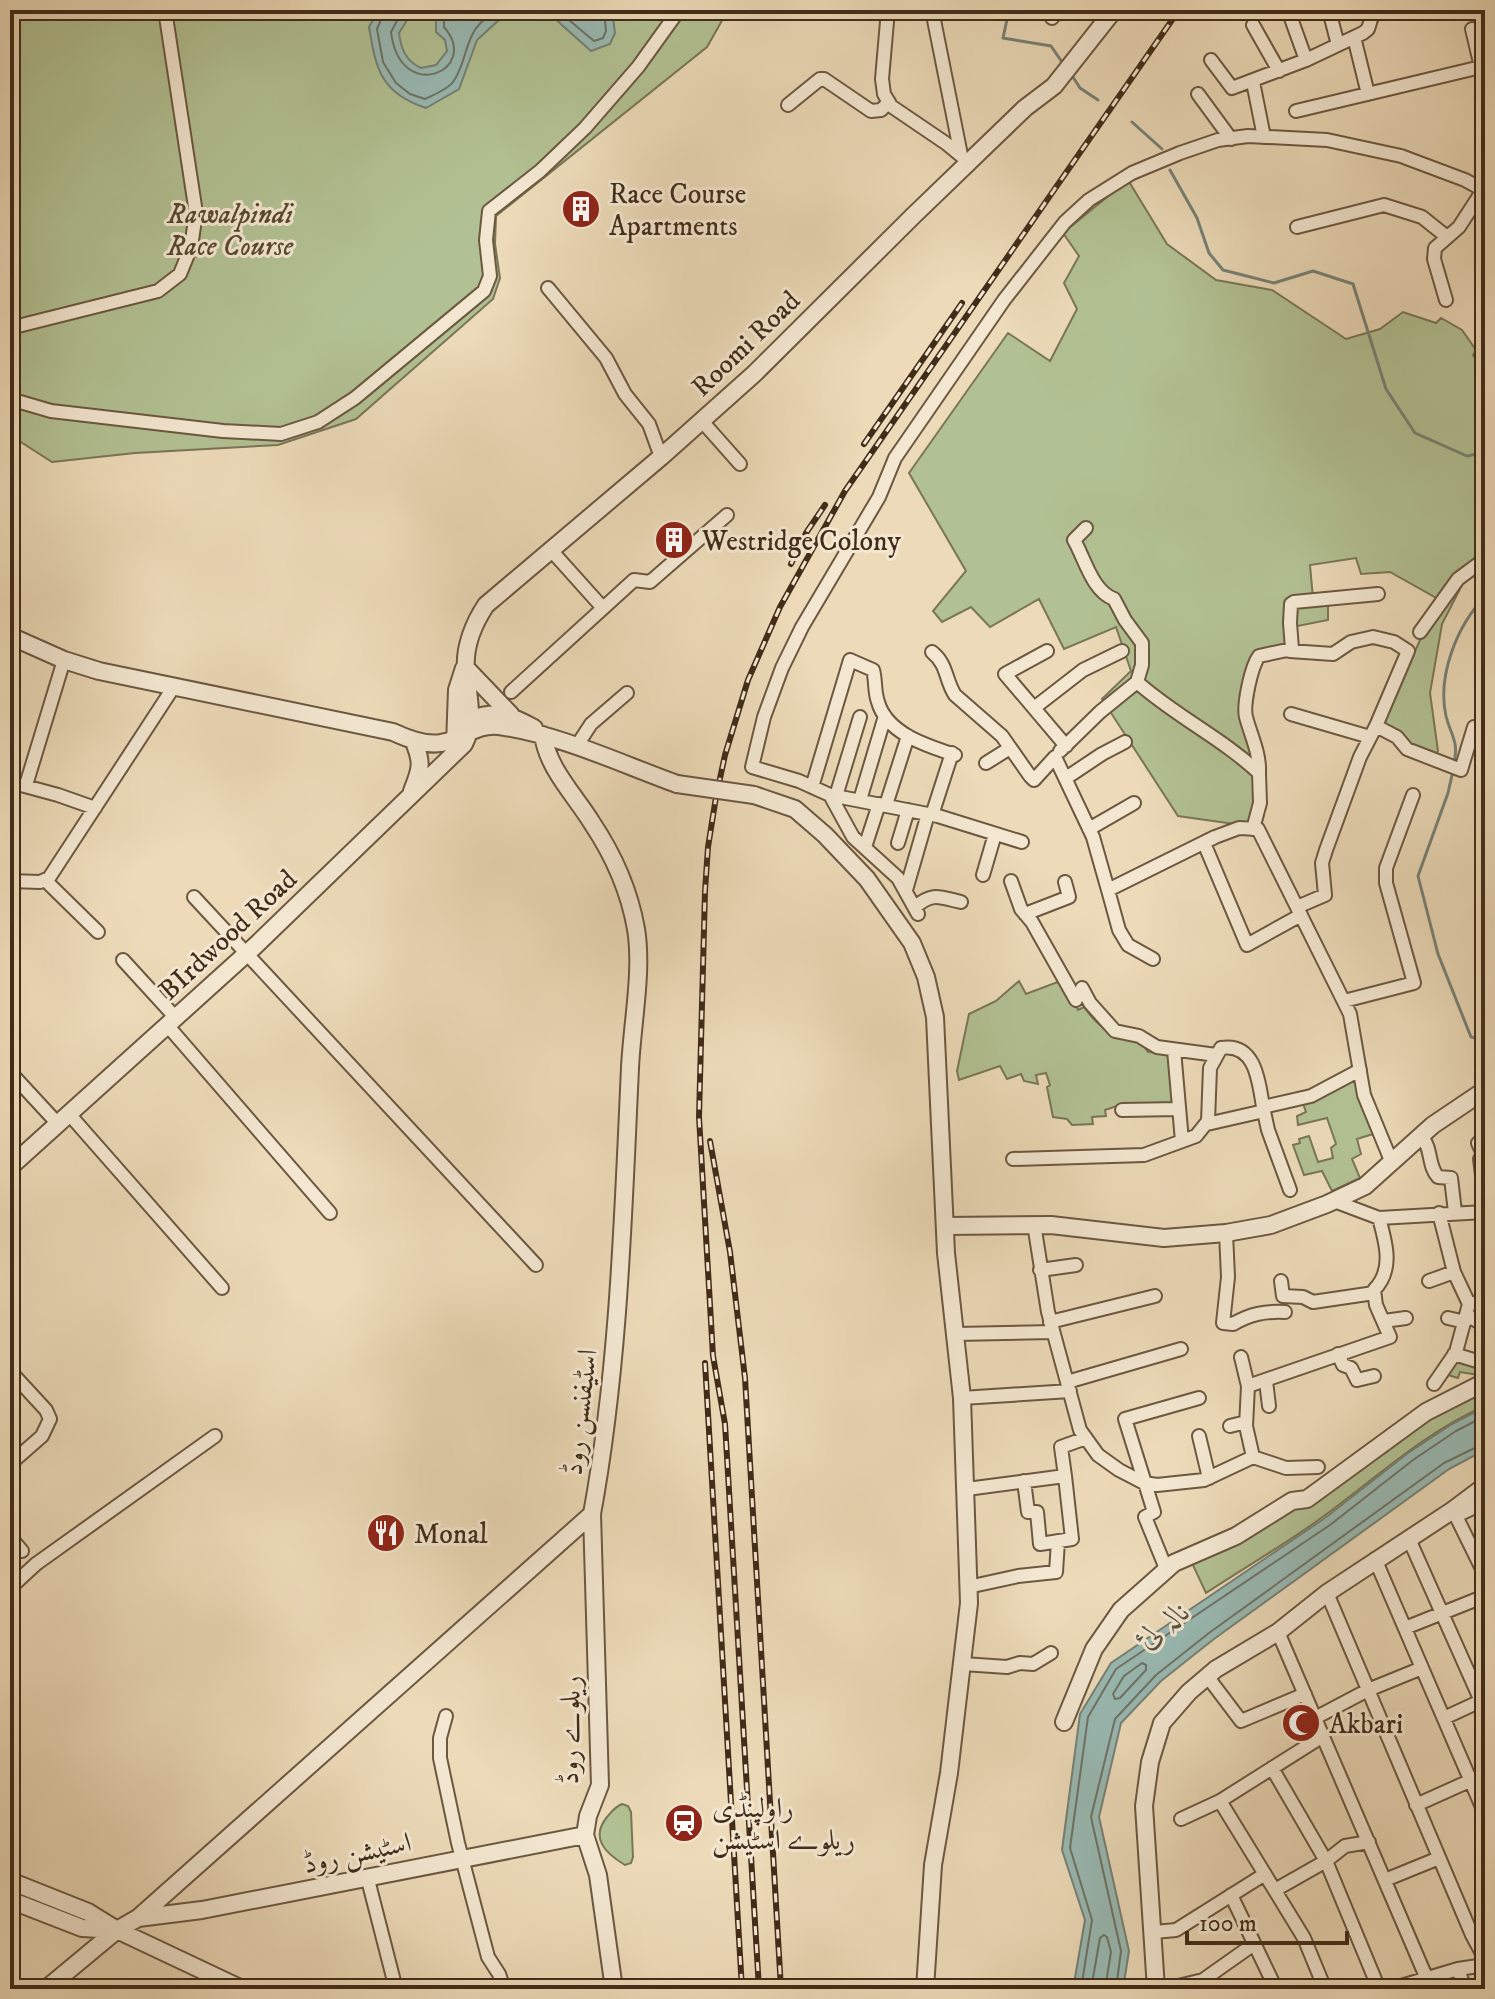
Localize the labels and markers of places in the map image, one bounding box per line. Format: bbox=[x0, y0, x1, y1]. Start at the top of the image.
place label: Race Course Apartments bbox=[609, 177, 746, 244]
building icon: Race Course Apartments bbox=[560, 188, 602, 230]
building icon: Westridge Colony bbox=[653, 519, 695, 561]
place label: Westridge Colony bbox=[701, 524, 902, 559]
restaurant icon: Monal bbox=[365, 1512, 407, 1554]
place label: Monal bbox=[414, 1517, 488, 1552]
mosque icon: Akbari bbox=[1280, 1702, 1322, 1744]
place label: Akbari bbox=[1329, 1707, 1403, 1742]
place label: راولپنڈی ریلوے اسٹیشن bbox=[712, 1791, 855, 1858]
station icon: راولپنڈی ریلوے اسٹیشن bbox=[663, 1802, 705, 1844]

